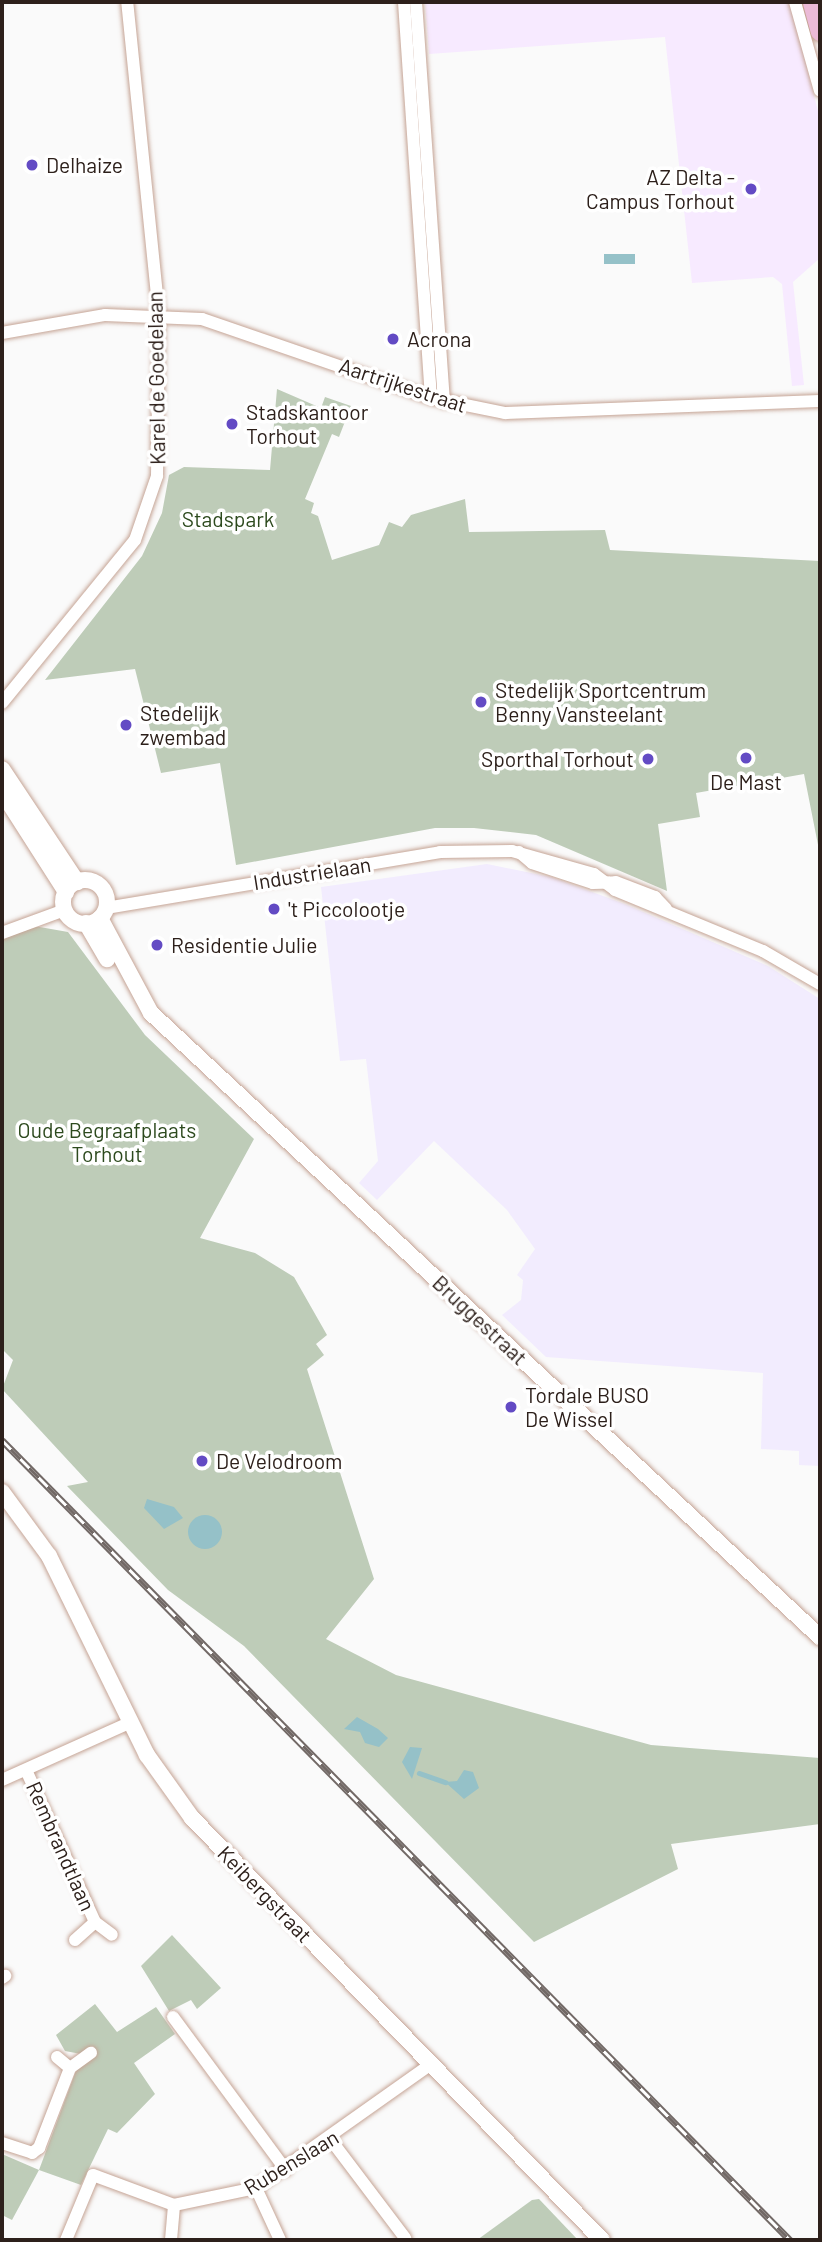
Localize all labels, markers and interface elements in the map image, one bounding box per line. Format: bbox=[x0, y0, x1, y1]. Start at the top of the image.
place label: Delhaize bbox=[46, 152, 123, 178]
marker: Delhaize bbox=[24, 157, 40, 173]
place label: AZ Delta - Campus Torhout bbox=[586, 164, 735, 214]
marker: AZ Delta - Campus Torhout bbox=[741, 179, 761, 199]
street label: Karel de Goedelaan bbox=[142, 291, 170, 465]
place label: Acrona bbox=[407, 326, 471, 352]
marker: Acrona bbox=[385, 331, 401, 347]
street label: Aartrijkestraat bbox=[336, 353, 470, 417]
place label: Stadskantoor Torhout bbox=[246, 399, 368, 449]
marker: Stadskantoor Torhout bbox=[224, 416, 240, 432]
park label: Stadspark bbox=[182, 506, 274, 532]
place label: Stedelijk Sportcentrum Benny Vansteelant bbox=[495, 677, 706, 727]
marker: Stedelijk Sportcentrum Benny Vansteelant bbox=[473, 694, 489, 710]
place label: Stedelijk zwembad bbox=[140, 700, 226, 750]
marker: Stedelijk zwembad bbox=[118, 717, 134, 733]
place label: Sporthal Torhout bbox=[481, 746, 634, 772]
marker: De Mast bbox=[738, 750, 754, 766]
marker: Sporthal Torhout bbox=[640, 751, 656, 767]
place label: De Mast bbox=[710, 769, 782, 795]
street label: Industrielaan bbox=[251, 851, 373, 895]
place label: 't Piccolootje bbox=[288, 896, 405, 922]
marker: 't Piccolootje bbox=[266, 901, 282, 917]
place label: Residentie Julie bbox=[171, 932, 317, 958]
marker: Residentie Julie bbox=[149, 937, 165, 953]
park label: Oude Begraafplaats Torhout bbox=[18, 1117, 196, 1167]
street label: Bruggestraat bbox=[428, 1270, 532, 1370]
place label: Tordale BUSO De Wissel bbox=[525, 1382, 649, 1432]
marker: Tordale BUSO De Wissel bbox=[503, 1399, 519, 1415]
place label: De Velodroom bbox=[216, 1448, 342, 1474]
marker: De Velodroom bbox=[194, 1453, 210, 1469]
street label: Rembrandtlaan bbox=[21, 1777, 101, 1915]
street label: Keibergstraat bbox=[213, 1841, 317, 1947]
street label: Rubenslaan bbox=[239, 2124, 343, 2200]

